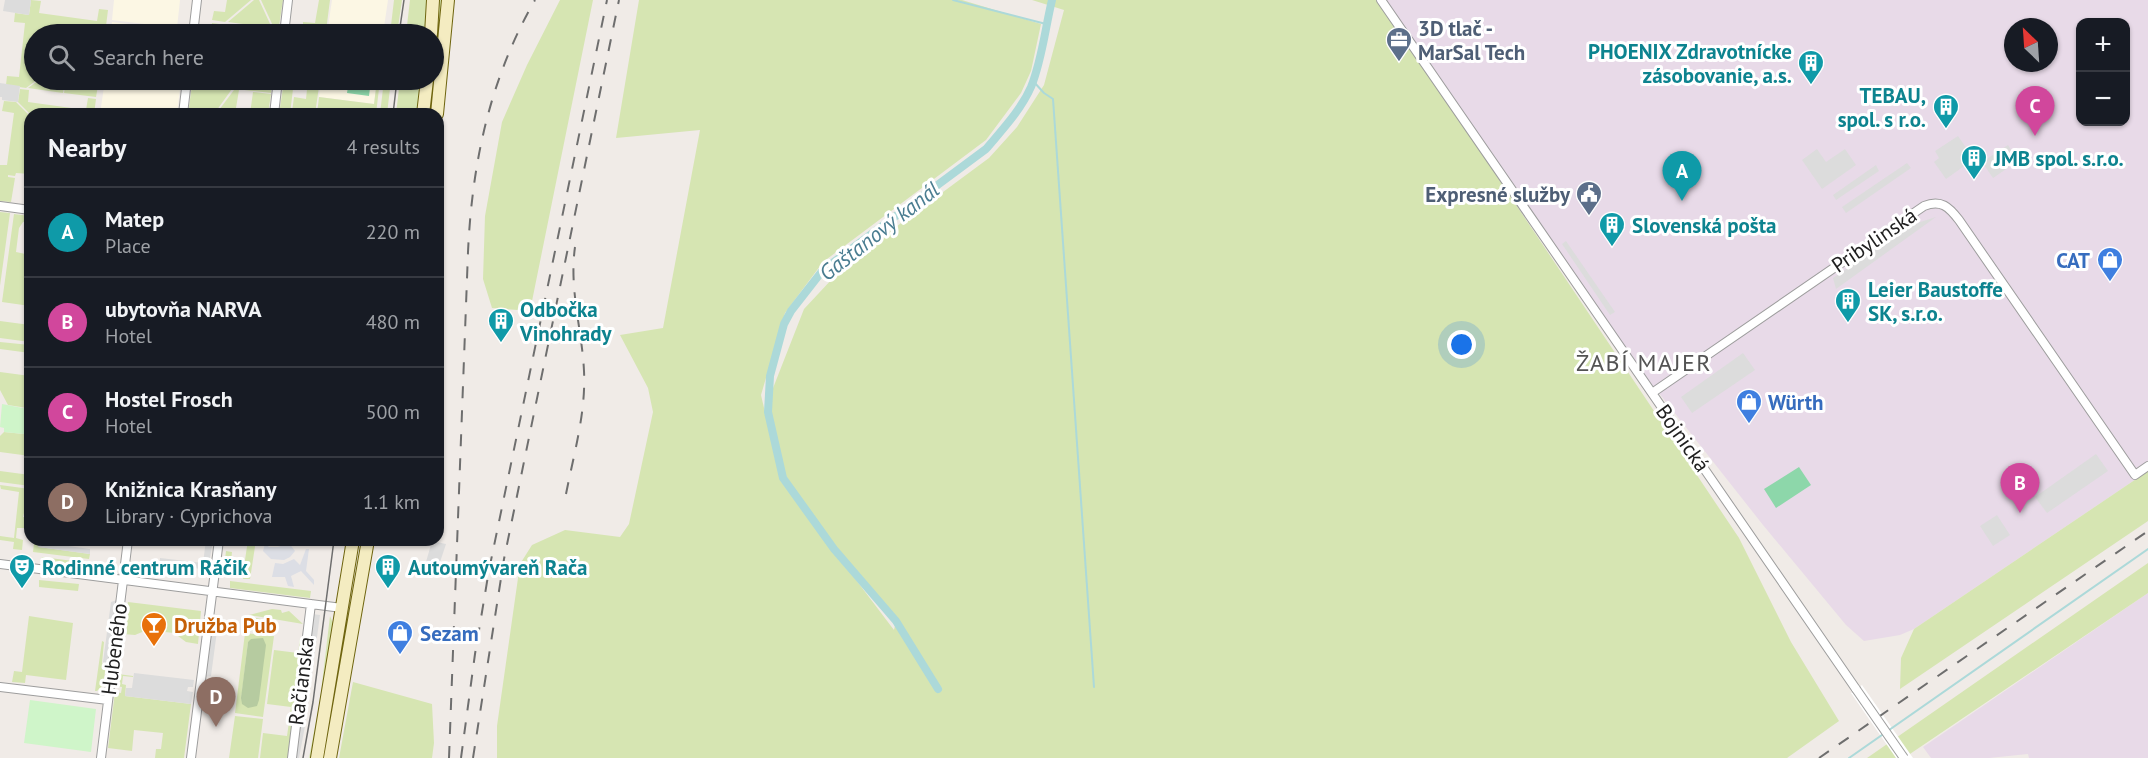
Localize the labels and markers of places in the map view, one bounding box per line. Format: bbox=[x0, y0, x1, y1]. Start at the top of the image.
place label: 3D tlač - MarSal Tech bbox=[1418, 15, 1525, 66]
office icon: 3D tlač - MarSal Tech bbox=[1384, 25, 1414, 63]
place label: PHOENIX Zdravotnícke zásobovanie, a.s. bbox=[1588, 38, 1792, 89]
building icon: PHOENIX Zdravotnícke zásobovanie, a.s. bbox=[1796, 48, 1826, 86]
place label: TEBAU, spol. s r.o. bbox=[1838, 82, 1926, 133]
pin: C bbox=[2016, 86, 2054, 136]
building icon: TEBAU, spol. s r.o. bbox=[1931, 92, 1961, 130]
building icon: JMB spol. s.r.o. bbox=[1959, 143, 1989, 181]
place label: JMB spol. s.r.o. bbox=[1993, 145, 2124, 172]
pin: A bbox=[1662, 152, 1702, 201]
public building icon: Expresné služby bbox=[1574, 179, 1604, 217]
place label: Expresné služby bbox=[1425, 181, 1571, 208]
building icon: Slovenská pošta bbox=[1597, 210, 1627, 248]
place label: Slovenská pošta bbox=[1632, 212, 1776, 239]
shop icon: CAT bbox=[2095, 245, 2125, 283]
place label: CAT bbox=[2056, 247, 2090, 274]
place label: Leier Baustoffe SK, s.r.o. bbox=[1868, 276, 2003, 327]
building icon: Leier Baustoffe SK, s.r.o. bbox=[1833, 286, 1863, 324]
place label: Odbočka Vinohrady bbox=[519, 296, 613, 347]
building icon: Odbočka Vinohrady bbox=[486, 306, 516, 344]
shop icon: Würth bbox=[1734, 387, 1764, 425]
place label: Würth bbox=[1768, 389, 1824, 416]
pin: B bbox=[2000, 464, 2040, 513]
theatre icon: Rodinné centrum Ráčik bbox=[7, 552, 37, 590]
building icon: Autoumývareň Rača bbox=[373, 552, 403, 590]
place label: Rodinné centrum Ráčik bbox=[42, 554, 249, 581]
place label: Autoumývareň Rača bbox=[408, 554, 587, 581]
bar icon: Družba Pub bbox=[139, 610, 169, 648]
place label: Družba Pub bbox=[174, 612, 277, 639]
shop icon: Sezam bbox=[385, 618, 415, 656]
place label: Sezam bbox=[420, 620, 479, 647]
pin: D bbox=[196, 678, 236, 727]

